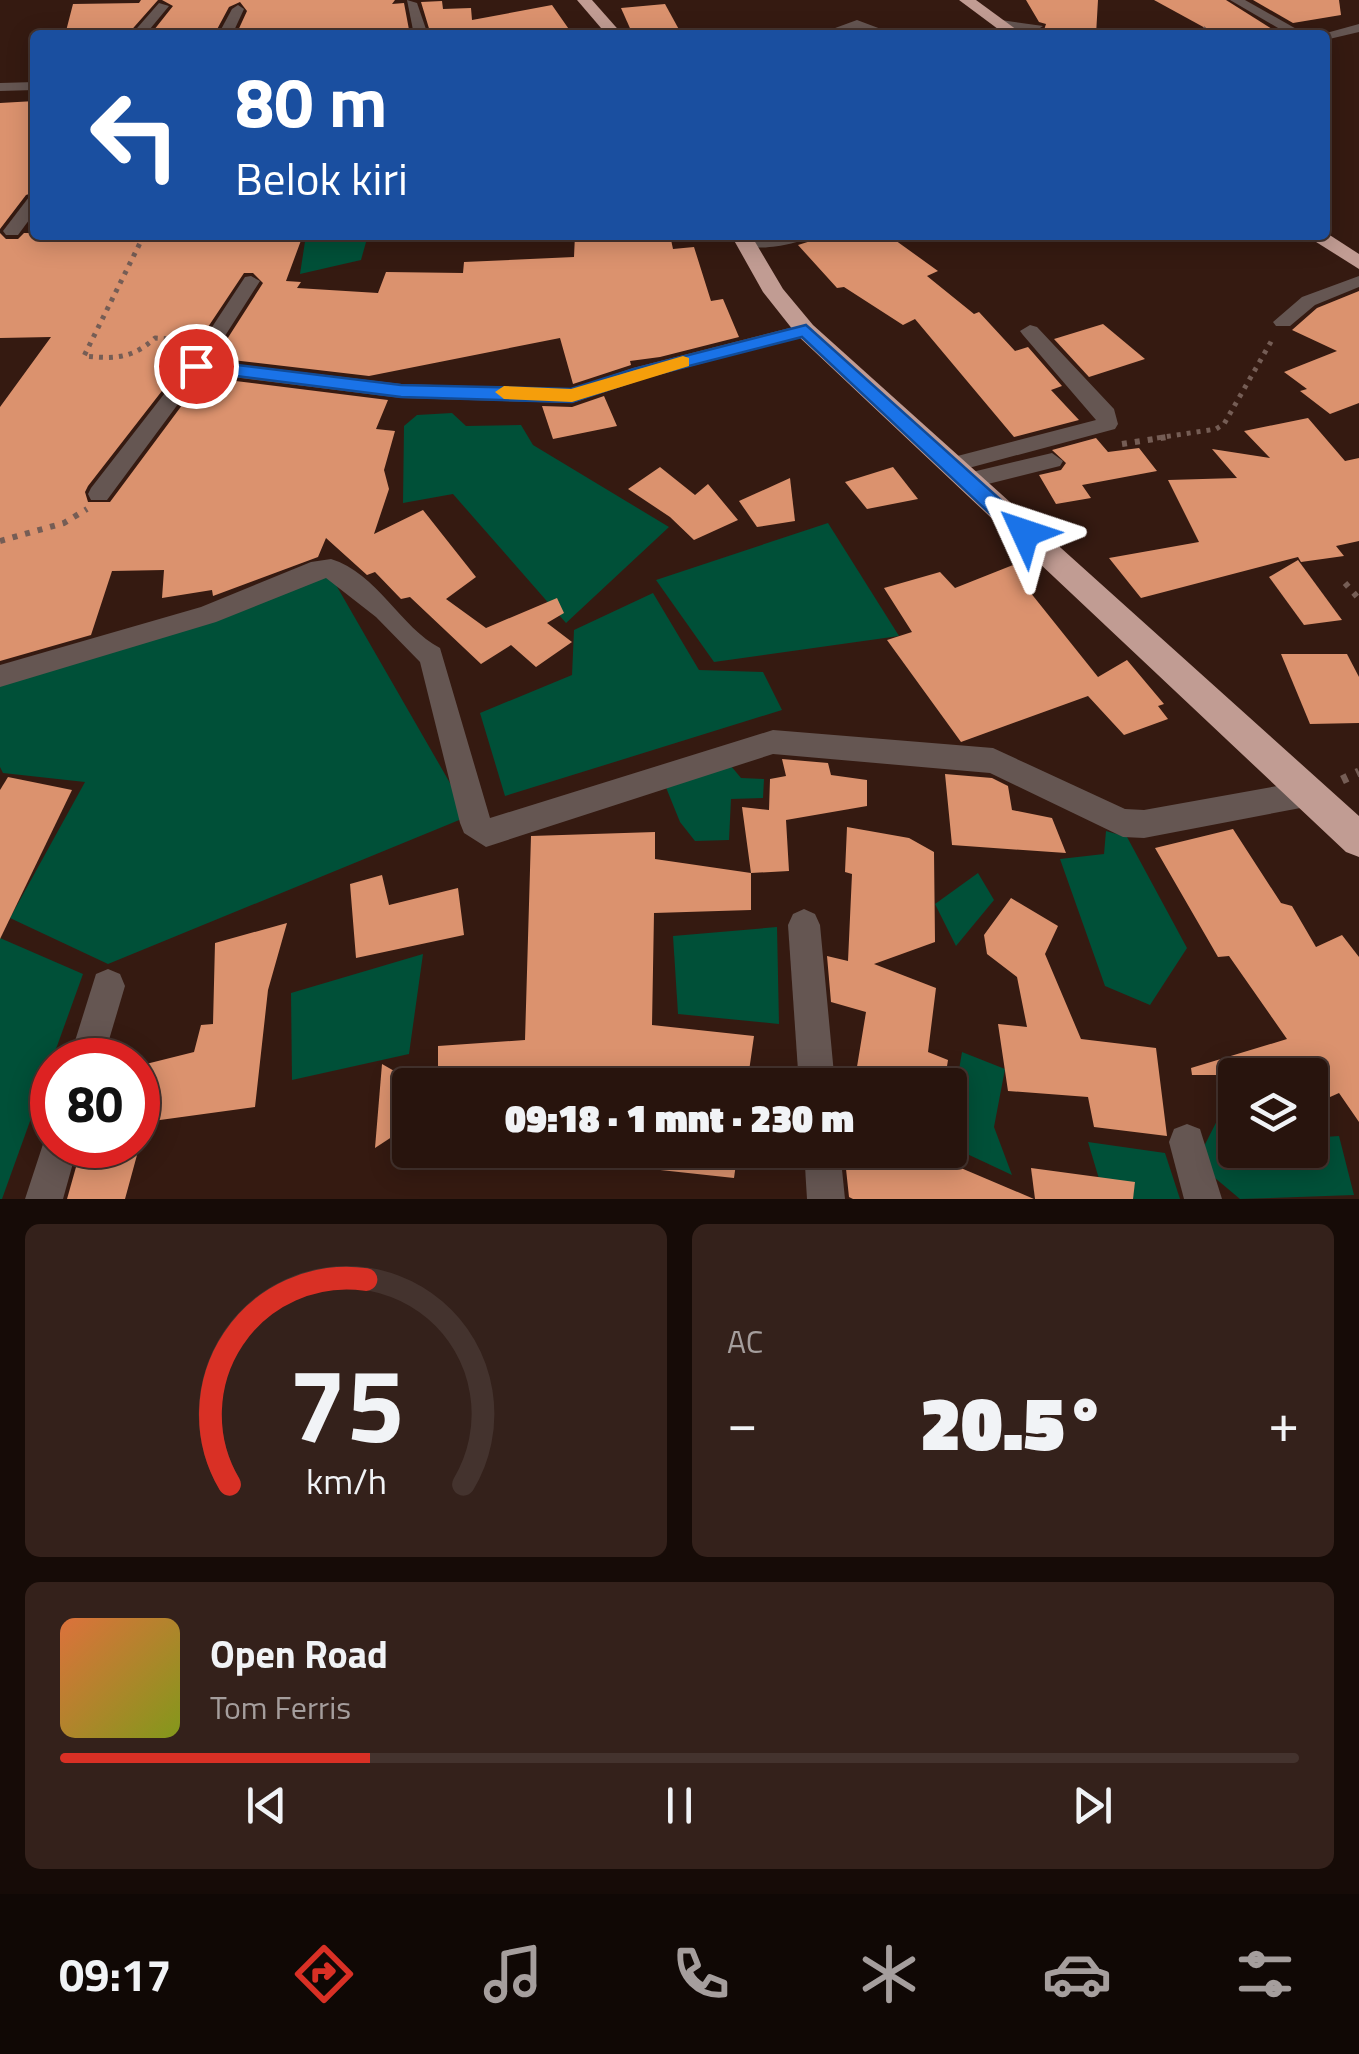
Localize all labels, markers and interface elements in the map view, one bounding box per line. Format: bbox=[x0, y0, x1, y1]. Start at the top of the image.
text: 80 m bbox=[235, 48, 388, 154]
icon: left bbox=[70, 70, 200, 200]
text: Belok kiri bbox=[235, 144, 408, 212]
pin bbox=[154, 324, 239, 409]
icon: arrive bbox=[169, 339, 224, 394]
position arrow bbox=[973, 481, 1077, 585]
speed limit sign: 80 bbox=[30, 1038, 160, 1168]
map controls bbox=[1218, 1058, 1328, 1168]
button: layers bbox=[1218, 1058, 1328, 1168]
text: 09:18 · 1 mnt · 230 m bbox=[505, 1089, 854, 1147]
text: AC bbox=[727, 1317, 763, 1365]
text: 75 bbox=[288, 1324, 404, 1482]
text: 20.5° bbox=[920, 1365, 1106, 1479]
text: − bbox=[727, 1380, 758, 1463]
text: + bbox=[1268, 1380, 1299, 1463]
text: km/h bbox=[306, 1453, 386, 1508]
text: Open Road bbox=[210, 1625, 388, 1683]
text: Tom Ferris bbox=[210, 1683, 351, 1731]
icon: previous bbox=[239, 1778, 294, 1833]
icon: pause bbox=[652, 1778, 707, 1833]
icon: next bbox=[1065, 1778, 1120, 1833]
icon: directions bbox=[289, 1939, 359, 2009]
icon: music bbox=[478, 1939, 548, 2009]
icon: phone bbox=[666, 1939, 736, 2009]
icon: climate bbox=[854, 1939, 924, 2009]
icon: car bbox=[1042, 1939, 1112, 2009]
icon: filters bbox=[1230, 1939, 1300, 2009]
text: 09:17 bbox=[59, 1940, 171, 2008]

